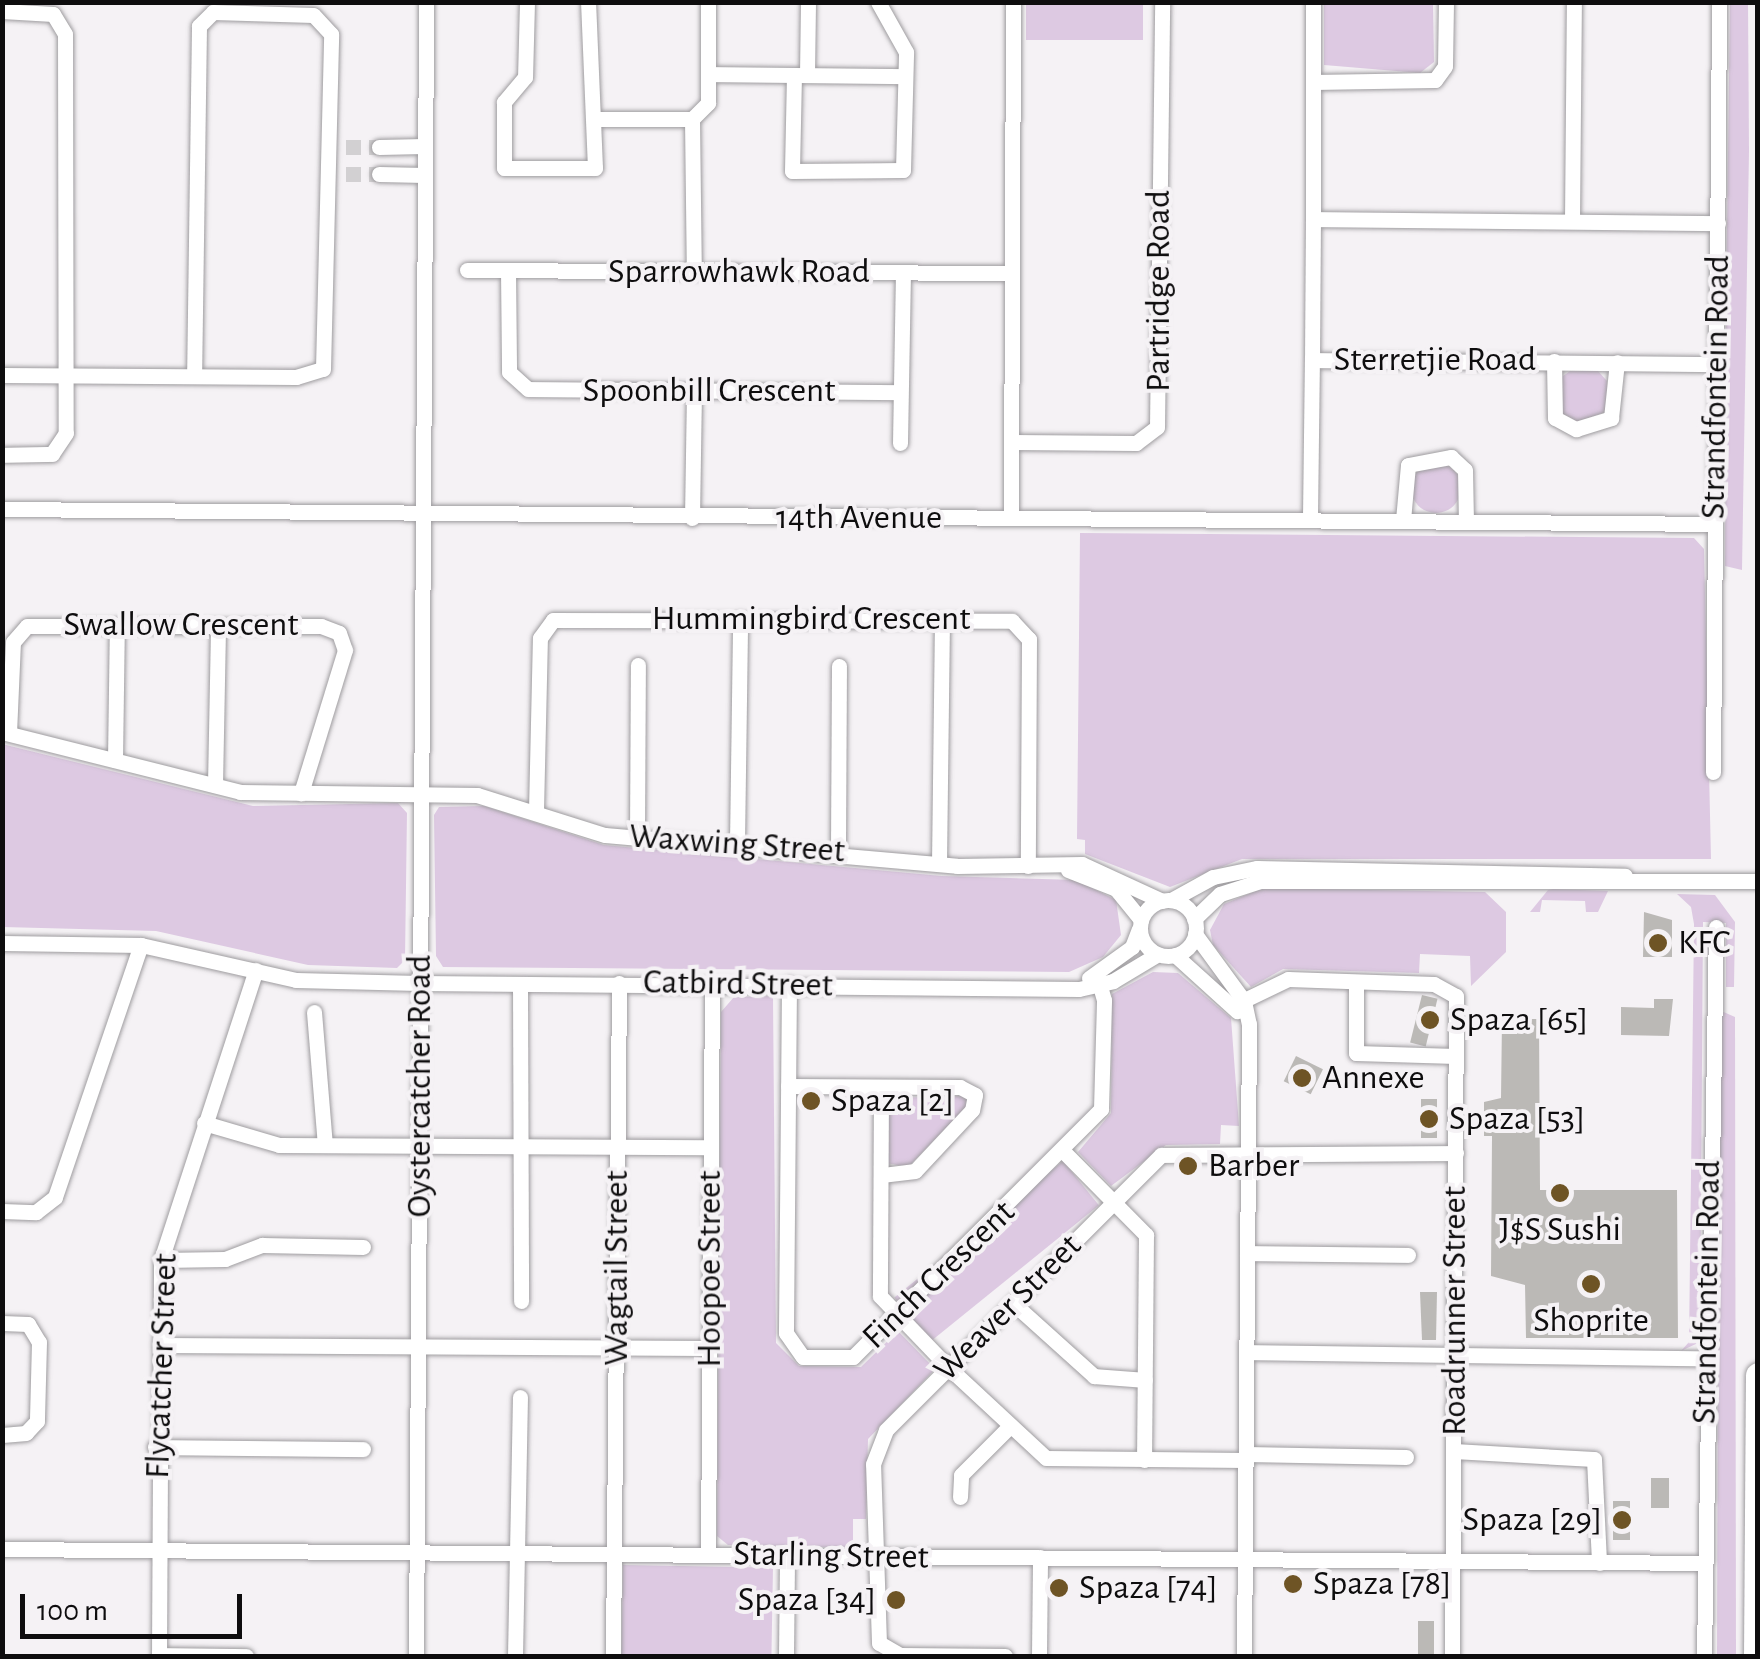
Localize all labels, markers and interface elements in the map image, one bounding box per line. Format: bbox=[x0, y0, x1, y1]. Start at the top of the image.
street label: Partridge Road bbox=[1138, 190, 1180, 392]
street label: Sparrowhawk Road bbox=[608, 251, 870, 293]
street label: Strandfontein Road bbox=[1693, 255, 1739, 519]
street label: Sterretjie Road bbox=[1334, 339, 1536, 381]
street label: Spoonbill Crescent bbox=[583, 370, 835, 412]
street label: 14th Avenue bbox=[776, 497, 942, 539]
street label: Hummingbird Crescent bbox=[652, 598, 970, 640]
street label: Swallow Crescent bbox=[63, 604, 299, 646]
street label: Waxwing Street bbox=[628, 816, 846, 872]
place label: KFC bbox=[1678, 922, 1730, 964]
marker: KFC bbox=[1647, 932, 1669, 954]
street label: Oystercatcher Road bbox=[399, 955, 441, 1217]
street label: Catbird Street bbox=[643, 961, 833, 1007]
place label: Spaza [65] bbox=[1450, 999, 1588, 1041]
marker: Spaza [65] bbox=[1419, 1009, 1441, 1031]
place label: Annexe bbox=[1322, 1057, 1425, 1099]
marker: Annexe bbox=[1291, 1067, 1313, 1089]
place label: Spaza [2] bbox=[831, 1080, 954, 1122]
marker: Spaza [2] bbox=[800, 1090, 822, 1112]
place label: Spaza [53] bbox=[1449, 1098, 1585, 1140]
marker: Spaza [53] bbox=[1418, 1108, 1440, 1130]
place label: Barber bbox=[1208, 1145, 1299, 1187]
marker: Barber bbox=[1177, 1155, 1199, 1177]
street label: Strandfontein Road bbox=[1684, 1160, 1730, 1424]
street label: Wagtail Street bbox=[596, 1170, 638, 1366]
street label: Hoopoe Street bbox=[689, 1171, 731, 1367]
marker: J$S Sushi bbox=[1549, 1182, 1571, 1204]
street label: Roadrunner Street bbox=[1434, 1186, 1476, 1436]
street label: Finch Crescent bbox=[854, 1192, 1024, 1358]
place label: J$S Sushi bbox=[1499, 1209, 1621, 1251]
street label: Weaver Street bbox=[925, 1225, 1091, 1391]
street label: Flycatcher Street bbox=[137, 1253, 187, 1479]
marker: Shoprite bbox=[1580, 1273, 1602, 1295]
place label: Shoprite bbox=[1533, 1300, 1649, 1342]
place label: Spaza [29] bbox=[1463, 1499, 1602, 1541]
marker: Spaza [29] bbox=[1611, 1509, 1633, 1531]
street label: Starling Street bbox=[733, 1533, 929, 1579]
place label: Spaza [78] bbox=[1313, 1563, 1451, 1605]
place label: Spaza [74] bbox=[1079, 1567, 1217, 1609]
marker: Spaza [78] bbox=[1282, 1573, 1304, 1595]
scale bar bbox=[25, 1574, 248, 1636]
marker: Spaza [74] bbox=[1048, 1577, 1070, 1599]
place label: Spaza [34] bbox=[738, 1579, 876, 1621]
marker: Spaza [34] bbox=[885, 1589, 907, 1611]
text: 100 m bbox=[37, 1596, 108, 1626]

